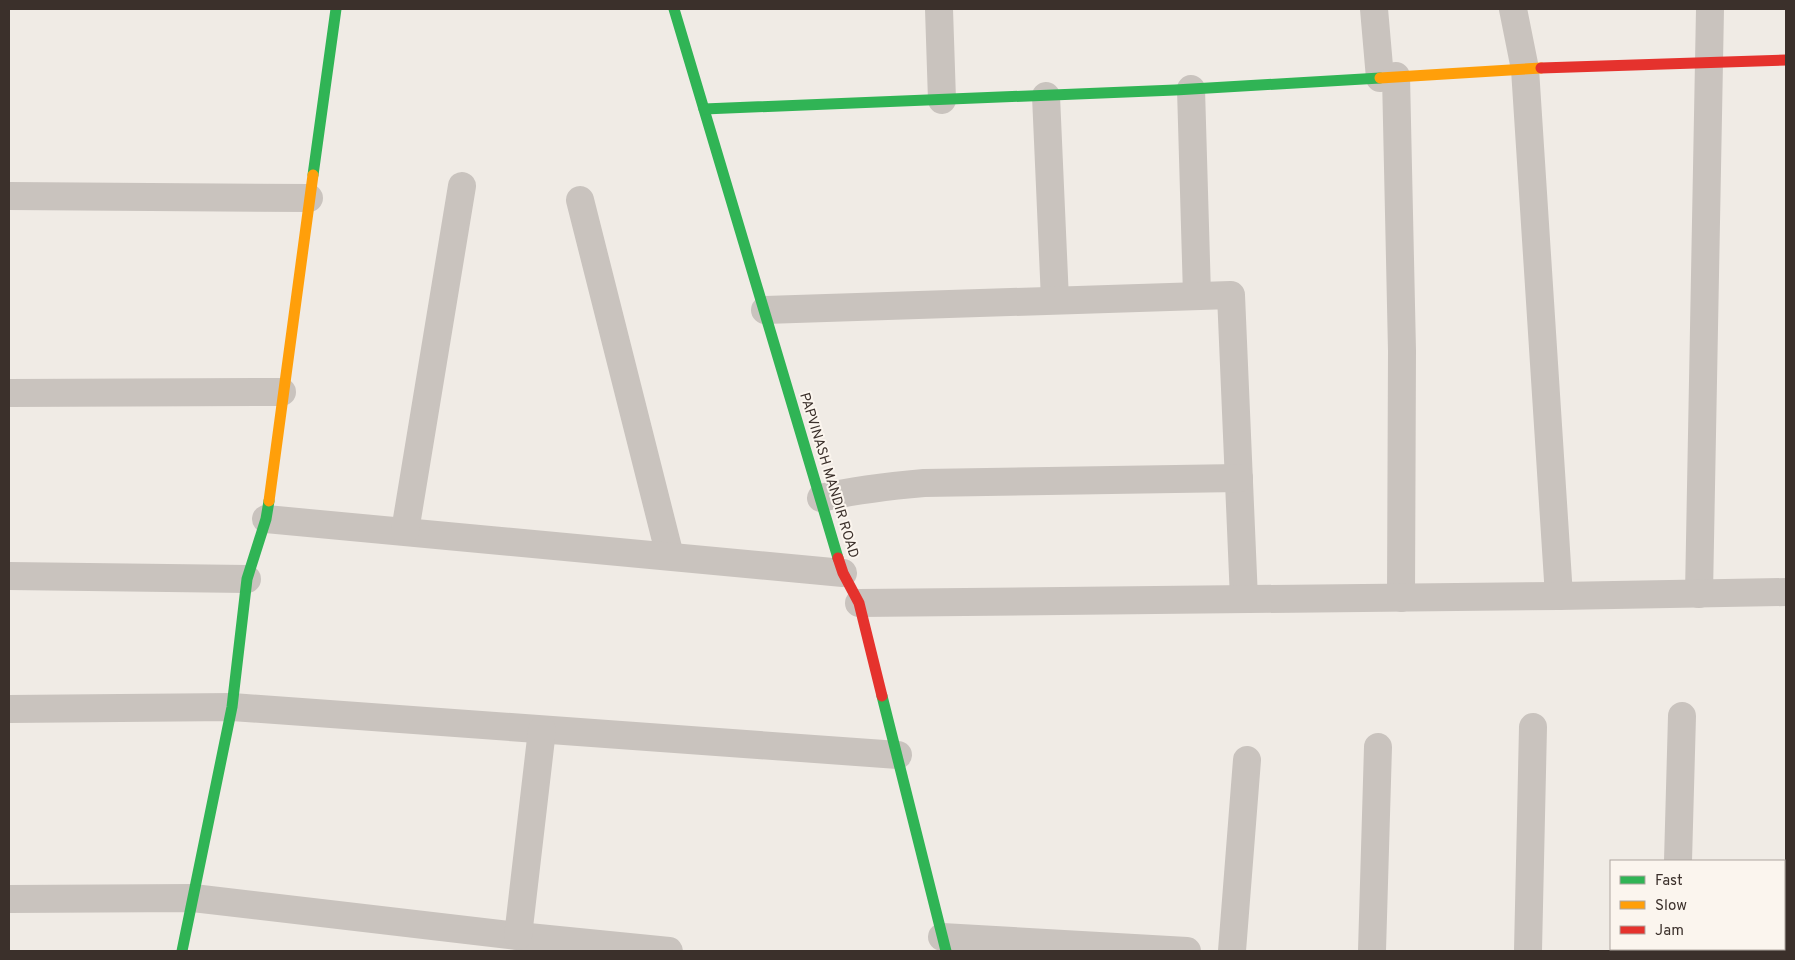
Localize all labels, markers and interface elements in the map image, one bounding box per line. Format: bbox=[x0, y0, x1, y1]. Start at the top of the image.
street label: PAPVINASH MANDIR ROAD bbox=[795, 391, 862, 560]
legend bbox=[1610, 860, 1785, 950]
text: Fast bbox=[1655, 872, 1683, 891]
text: Slow bbox=[1655, 897, 1687, 916]
text: Jam bbox=[1655, 922, 1684, 941]

